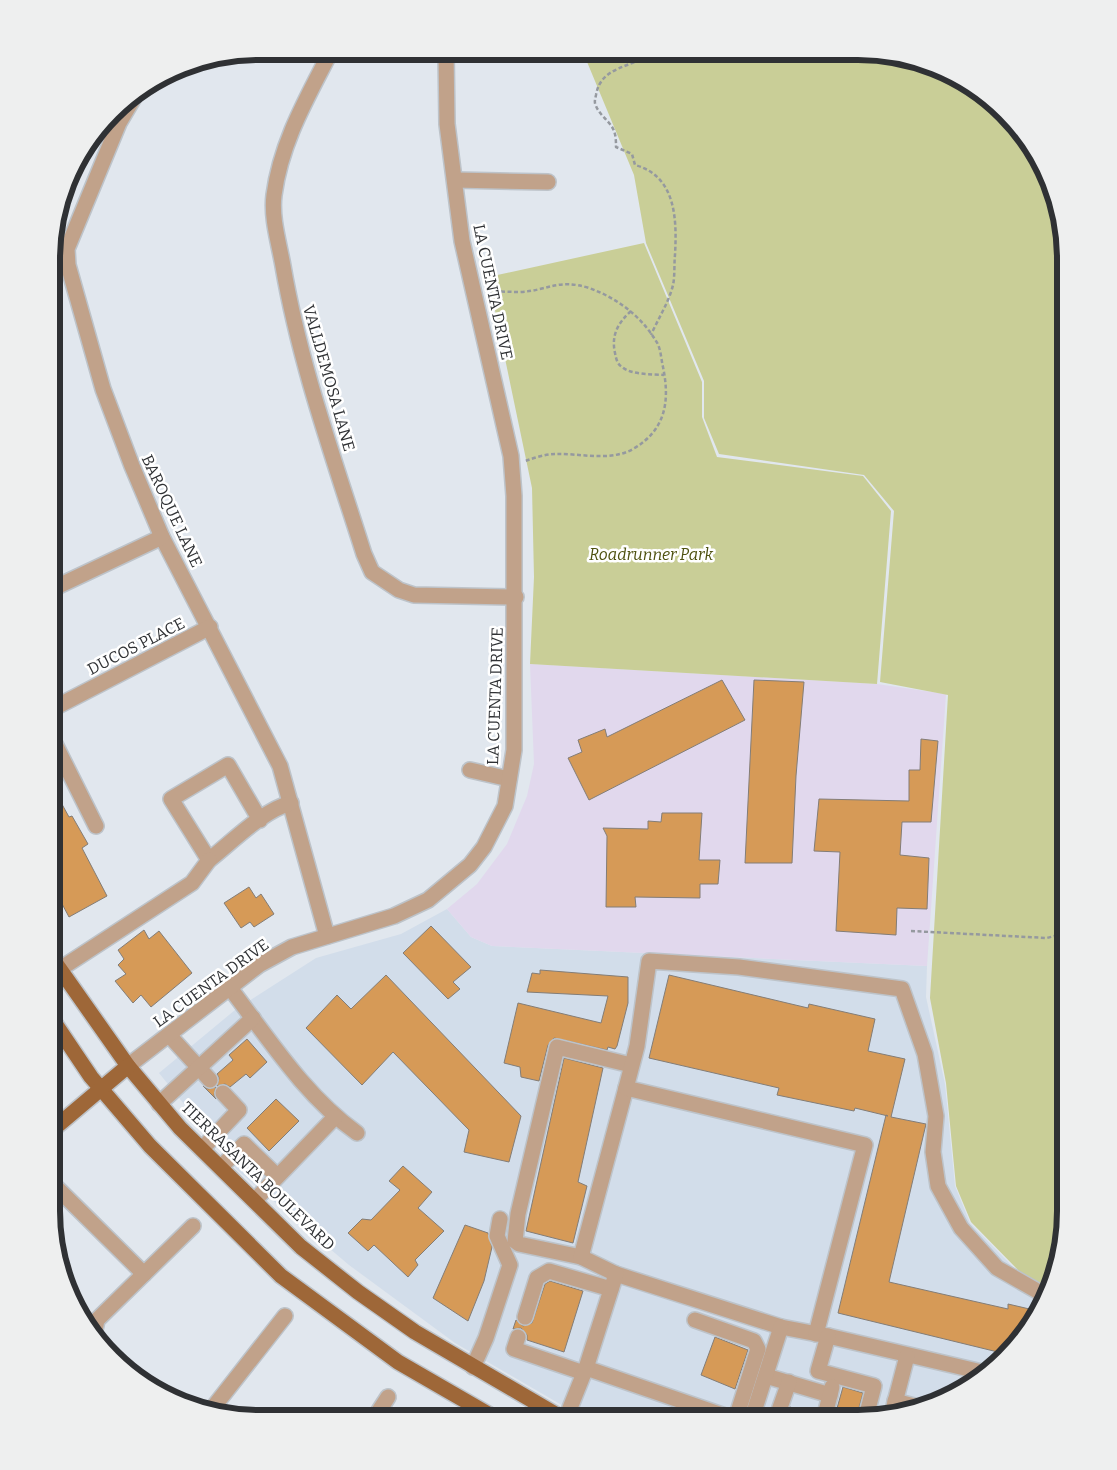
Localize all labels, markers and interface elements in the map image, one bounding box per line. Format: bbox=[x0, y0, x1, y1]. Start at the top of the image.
street label: LA CUENTA DRIVE bbox=[469, 222, 517, 362]
street label: VALLDEMOSA LANE bbox=[299, 303, 359, 453]
street label: BAROQUE LANE bbox=[138, 452, 206, 570]
park label: Roadrunner Park bbox=[589, 545, 713, 564]
street label: DUCOS PLACE bbox=[84, 613, 188, 679]
street label: LA CUENTA DRIVE bbox=[483, 627, 507, 765]
street label: LA CUENTA DRIVE bbox=[150, 935, 272, 1031]
street label: TIERRASANTA BOULEVARD bbox=[177, 1098, 339, 1254]

